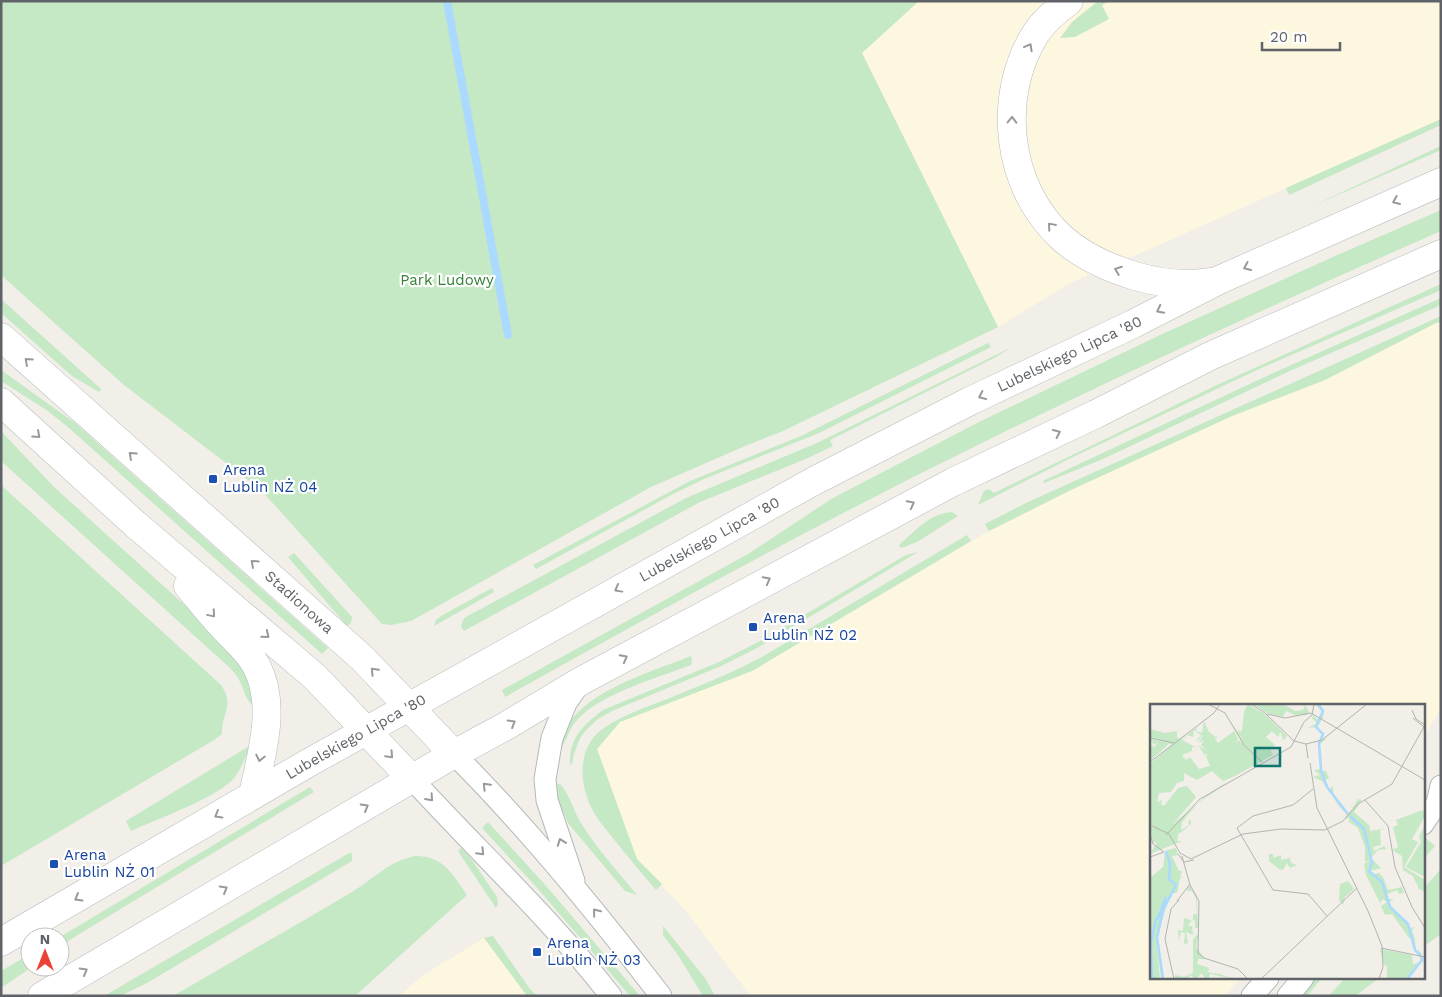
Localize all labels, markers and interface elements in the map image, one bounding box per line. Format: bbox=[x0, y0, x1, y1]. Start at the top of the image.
scale bar bbox=[1262, 20, 1340, 52]
text: 20 m bbox=[1270, 28, 1308, 46]
one-way arrow bbox=[1023, 43, 1033, 52]
one-way arrow bbox=[1007, 116, 1017, 124]
one-way arrow bbox=[1392, 195, 1401, 206]
one-way arrow bbox=[1048, 222, 1057, 231]
one-way arrow bbox=[1243, 261, 1252, 272]
one-way arrow bbox=[1115, 266, 1123, 276]
park label: Park Ludowy bbox=[400, 271, 494, 289]
one-way arrow bbox=[1156, 304, 1165, 314]
street label: Lubelskiego Lipca '80 bbox=[994, 312, 1145, 396]
one-way arrow bbox=[24, 358, 33, 367]
one-way arrow bbox=[978, 390, 987, 400]
one-way arrow bbox=[32, 429, 41, 438]
one-way arrow bbox=[1052, 429, 1061, 439]
one-way arrow bbox=[129, 451, 138, 460]
place label: Arena Lublin NŻ 04 bbox=[223, 461, 318, 496]
marker: Arena Lublin NŻ 04 bbox=[207, 473, 219, 485]
street label: Lubelskiego Lipca '80 bbox=[636, 493, 783, 586]
one-way arrow bbox=[905, 500, 914, 510]
one-way arrow bbox=[250, 559, 259, 568]
street label: Stadionowa bbox=[261, 567, 338, 638]
one-way arrow bbox=[762, 577, 771, 587]
one-way arrow bbox=[615, 583, 624, 593]
one-way arrow bbox=[206, 609, 215, 618]
place label: Arena Lublin NŻ 02 bbox=[763, 609, 857, 644]
marker: Arena Lublin NŻ 02 bbox=[747, 621, 759, 633]
one-way arrow bbox=[260, 629, 269, 638]
one-way arrow bbox=[619, 654, 628, 664]
one-way arrow bbox=[371, 668, 380, 677]
street label: Lubelskiego Lipca '80 bbox=[282, 690, 429, 783]
inset map bbox=[1150, 704, 1424, 980]
one-way arrow bbox=[507, 719, 516, 729]
one-way arrow bbox=[384, 750, 393, 759]
one-way arrow bbox=[256, 754, 266, 763]
one-way arrow bbox=[483, 783, 492, 792]
one-way arrow bbox=[424, 793, 433, 802]
one-way arrow bbox=[359, 803, 368, 813]
one-way arrow bbox=[214, 809, 223, 819]
one-way arrow bbox=[557, 838, 567, 846]
place label: Arena Lublin NŻ 01 bbox=[64, 846, 155, 881]
one-way arrow bbox=[475, 846, 484, 855]
marker: Arena Lublin NŻ 01 bbox=[48, 858, 60, 870]
one-way arrow bbox=[219, 885, 228, 895]
one-way arrow bbox=[74, 891, 83, 901]
one-way arrow bbox=[593, 909, 602, 918]
north arrow bbox=[20, 927, 70, 977]
text: N bbox=[40, 931, 50, 947]
place label: Arena Lublin NŻ 03 bbox=[547, 934, 641, 969]
marker: Arena Lublin NŻ 03 bbox=[531, 946, 543, 958]
one-way arrow bbox=[79, 967, 88, 977]

